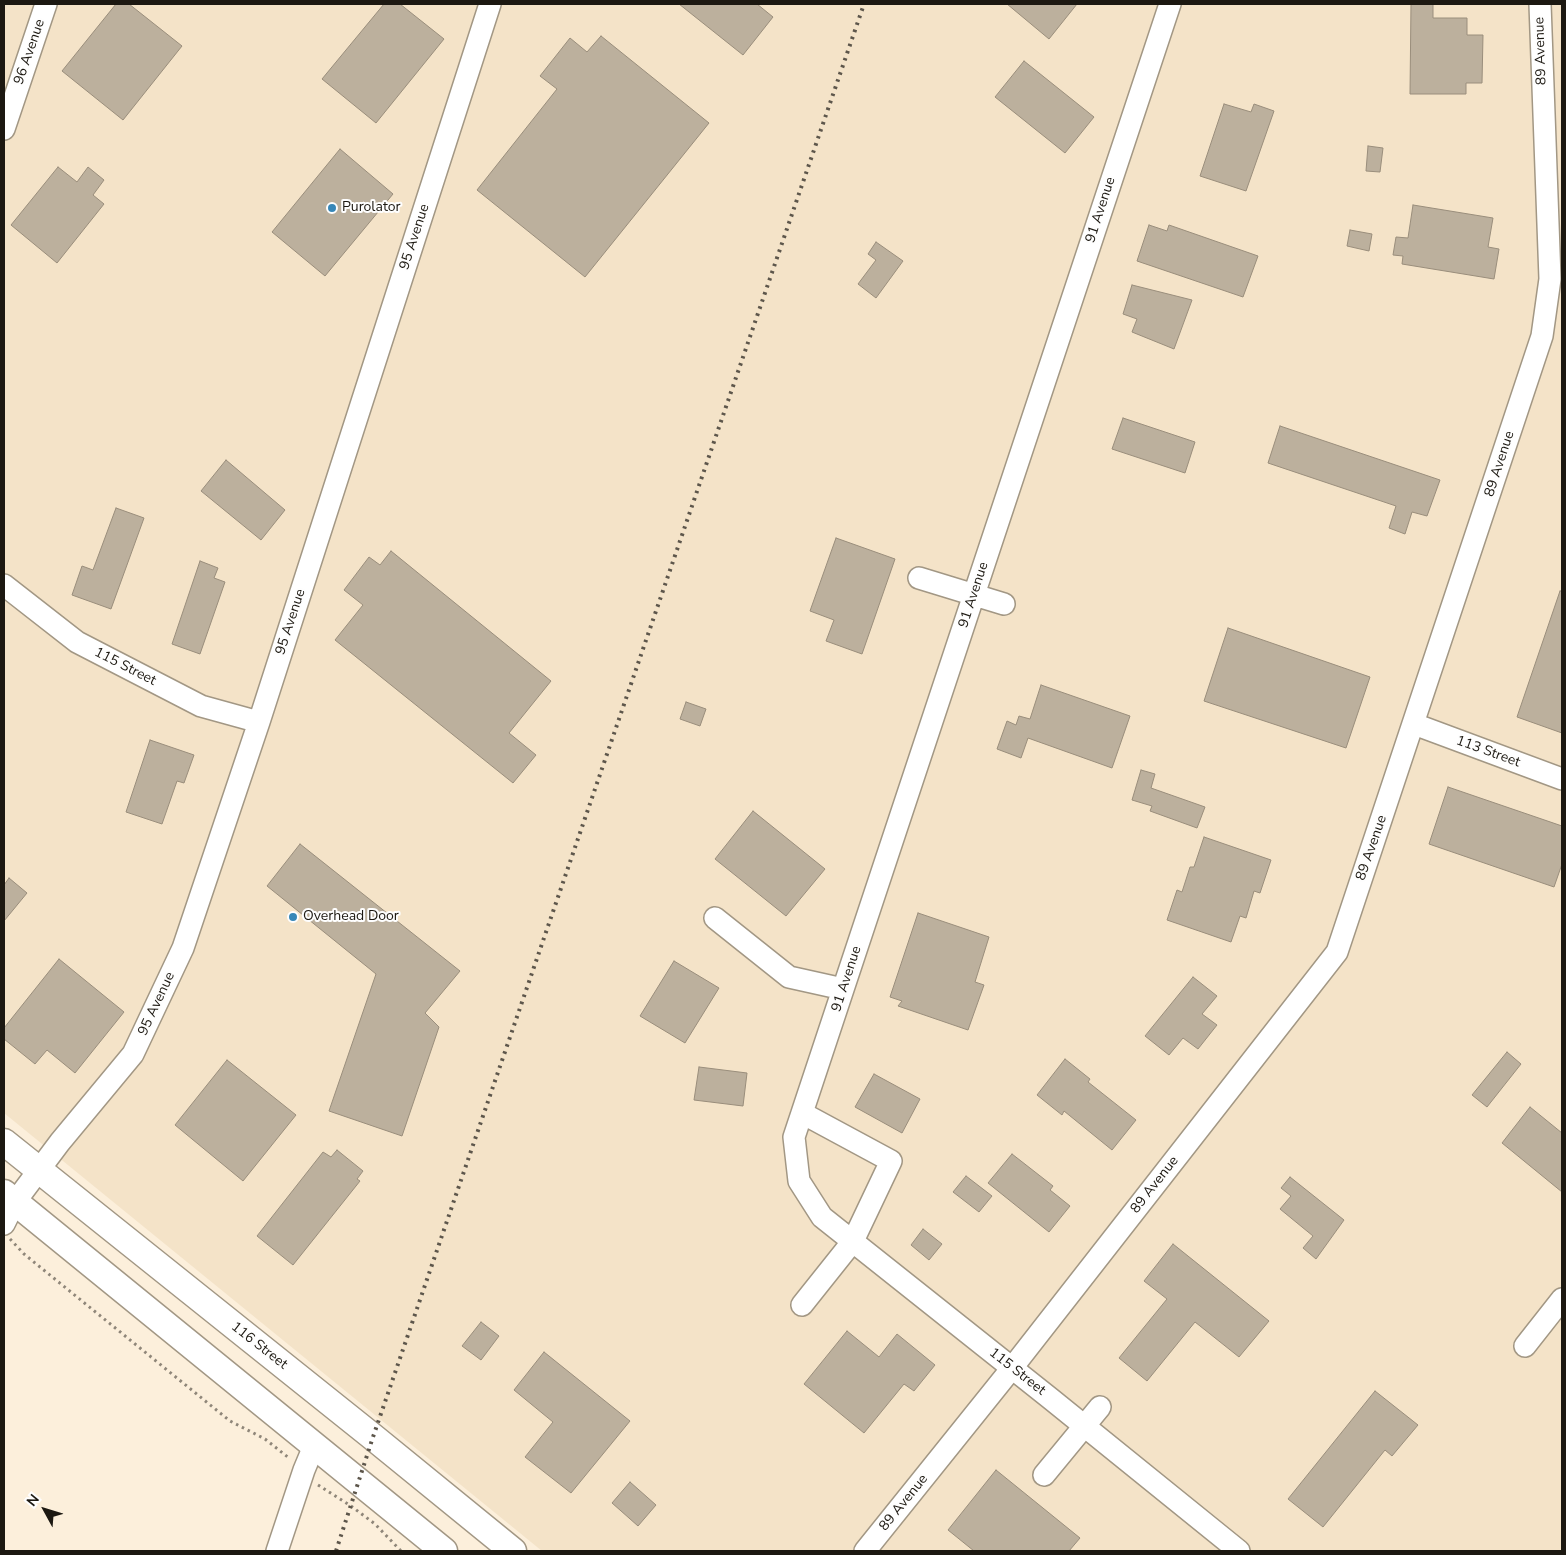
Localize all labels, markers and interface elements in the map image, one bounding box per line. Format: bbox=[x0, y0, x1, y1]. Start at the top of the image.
street label: 96 Avenue bbox=[11, 17, 49, 87]
street label: 89 Avenue bbox=[1531, 17, 1551, 85]
street label: 91 Avenue bbox=[1082, 175, 1120, 245]
place label: Purolator bbox=[342, 200, 401, 216]
marker: Purolator bbox=[326, 202, 338, 214]
street label: 95 Avenue bbox=[396, 202, 434, 272]
street label: 89 Avenue bbox=[1481, 429, 1519, 499]
street label: 91 Avenue bbox=[955, 560, 993, 630]
street label: 95 Avenue bbox=[272, 587, 310, 657]
street label: 115 Street bbox=[91, 644, 159, 690]
street label: 113 Street bbox=[1454, 733, 1522, 771]
street label: 89 Avenue bbox=[1353, 813, 1391, 883]
place label: Overhead Door bbox=[303, 909, 399, 925]
marker: Overhead Door bbox=[287, 911, 299, 923]
street label: 91 Avenue bbox=[828, 944, 866, 1014]
street label: 95 Avenue bbox=[135, 970, 179, 1038]
street label: 89 Avenue bbox=[1127, 1153, 1183, 1217]
street label: 116 Street bbox=[227, 1319, 291, 1373]
street label: 115 Street bbox=[985, 1345, 1049, 1399]
street label: 89 Avenue bbox=[876, 1471, 932, 1535]
north arrow bbox=[20, 1485, 70, 1535]
text: N bbox=[22, 1490, 44, 1510]

